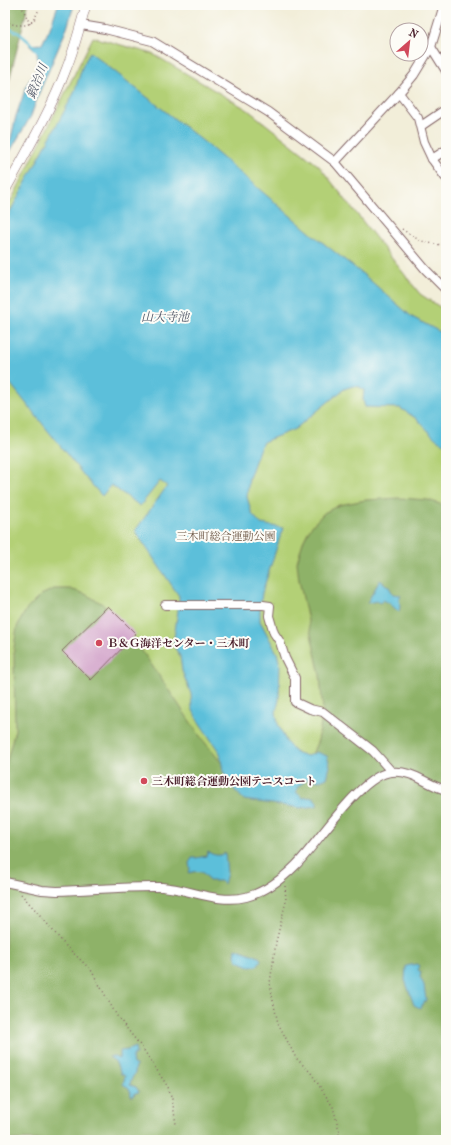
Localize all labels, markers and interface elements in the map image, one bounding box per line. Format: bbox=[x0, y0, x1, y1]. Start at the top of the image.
north arrow bbox=[389, 22, 429, 62]
text: N bbox=[407, 26, 421, 42]
water label: 鍛冶川 bbox=[24, 60, 51, 100]
water label: 山大寺池 bbox=[141, 310, 191, 324]
park label: 三木町総合運動公園 bbox=[177, 530, 276, 543]
place label: Ｂ＆Ｇ海洋センター・三木町 bbox=[107, 637, 250, 650]
marker: Ｂ＆Ｇ海洋センター・三木町 bbox=[94, 638, 104, 648]
place label: 三木町総合運動公園テニスコート bbox=[152, 775, 317, 788]
marker: 三木町総合運動公園テニスコート bbox=[139, 776, 149, 786]

